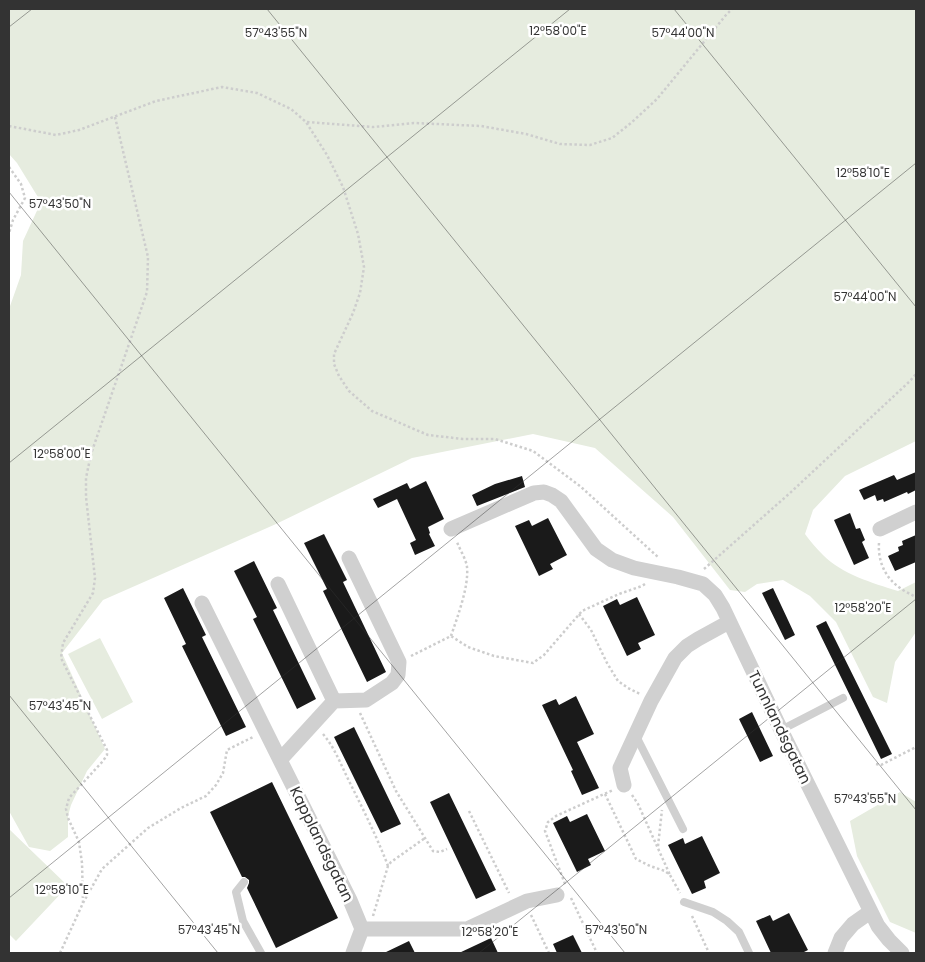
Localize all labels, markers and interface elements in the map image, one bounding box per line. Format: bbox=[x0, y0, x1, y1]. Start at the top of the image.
text: 12°58'00"E bbox=[529, 22, 587, 39]
text: 57°43'55"N bbox=[245, 24, 307, 41]
text: 57°44'00"N bbox=[651, 24, 715, 41]
text: 12°58'10"E bbox=[836, 164, 890, 181]
text: 57°43'50"N bbox=[29, 195, 91, 212]
text: 57°44'00"N bbox=[833, 288, 897, 305]
text: 12°58'00"E bbox=[33, 445, 91, 462]
text: 12°58'20"E bbox=[835, 599, 891, 616]
street label: Tunnlandsgatan bbox=[743, 667, 817, 787]
text: 57°43'45"N bbox=[29, 697, 91, 714]
street label: Kapplandsgatan bbox=[285, 783, 359, 905]
text: 57°43'55"N bbox=[834, 790, 896, 807]
text: 12°58'10"E bbox=[35, 881, 89, 898]
text: 57°43'45"N bbox=[178, 921, 240, 938]
text: 57°43'50"N bbox=[585, 921, 647, 938]
text: 12°58'20"E bbox=[462, 923, 518, 940]

